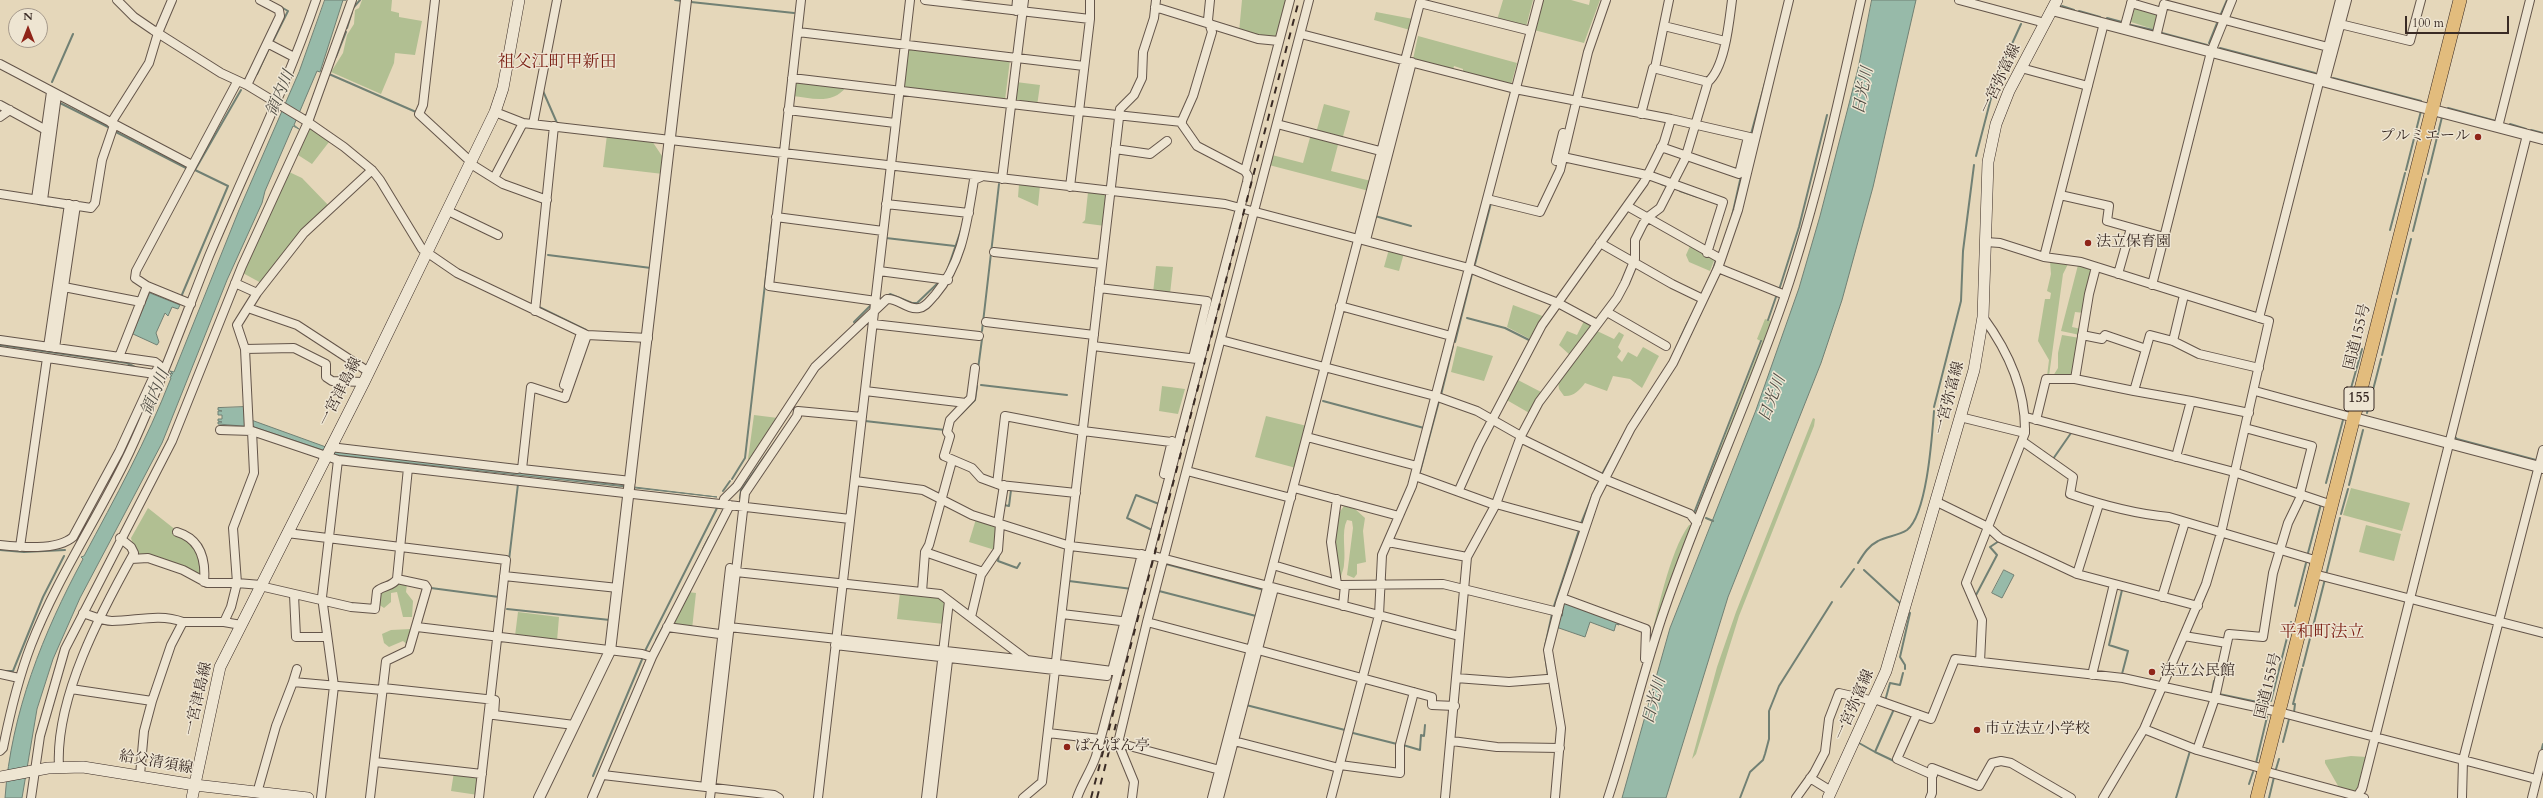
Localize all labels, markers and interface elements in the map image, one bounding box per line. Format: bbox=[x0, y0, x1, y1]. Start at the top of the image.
north arrow bbox=[8, 8, 48, 48]
scale bar bbox=[2407, 8, 2511, 34]
text: N bbox=[23, 9, 33, 24]
text: 100 m bbox=[2412, 15, 2444, 31]
street label: 一宮弥富線 bbox=[1977, 41, 2025, 117]
district label: 祖父江町甲新田 bbox=[498, 53, 616, 73]
water label: 日光川 bbox=[1850, 66, 1878, 116]
water label: 領内川 bbox=[263, 68, 299, 120]
place label: プルミエール bbox=[2380, 128, 2470, 146]
marker: プルミエール bbox=[2473, 132, 2483, 142]
place label: 法立保育園 bbox=[2096, 234, 2171, 252]
marker: 法立保育園 bbox=[2083, 238, 2093, 248]
street label: 国道155号 bbox=[2341, 302, 2375, 372]
street label: 一宮津島線 bbox=[316, 355, 366, 429]
street label: 一宮弥富線 bbox=[1932, 359, 1968, 437]
water label: 領内川 bbox=[138, 367, 174, 419]
water label: 日光川 bbox=[1755, 373, 1791, 425]
road number: 155 bbox=[2344, 387, 2374, 411]
district label: 平和町法立 bbox=[2280, 623, 2364, 643]
street label: 国道155号 bbox=[2252, 651, 2286, 721]
street label: 一宮津島線 bbox=[182, 660, 216, 738]
place label: 法立公民館 bbox=[2160, 663, 2235, 681]
street label: 一宮弥富線 bbox=[1832, 667, 1878, 743]
marker: 法立公民館 bbox=[2147, 667, 2157, 677]
water label: 日光川 bbox=[1640, 675, 1670, 727]
place label: 市立法立小学校 bbox=[1985, 721, 2090, 739]
marker: 市立法立小学校 bbox=[1972, 725, 1982, 735]
place label: ばんばん亭 bbox=[1075, 738, 1150, 756]
marker: ばんばん亭 bbox=[1062, 742, 1072, 752]
street label: 給父清須線 bbox=[118, 748, 194, 778]

